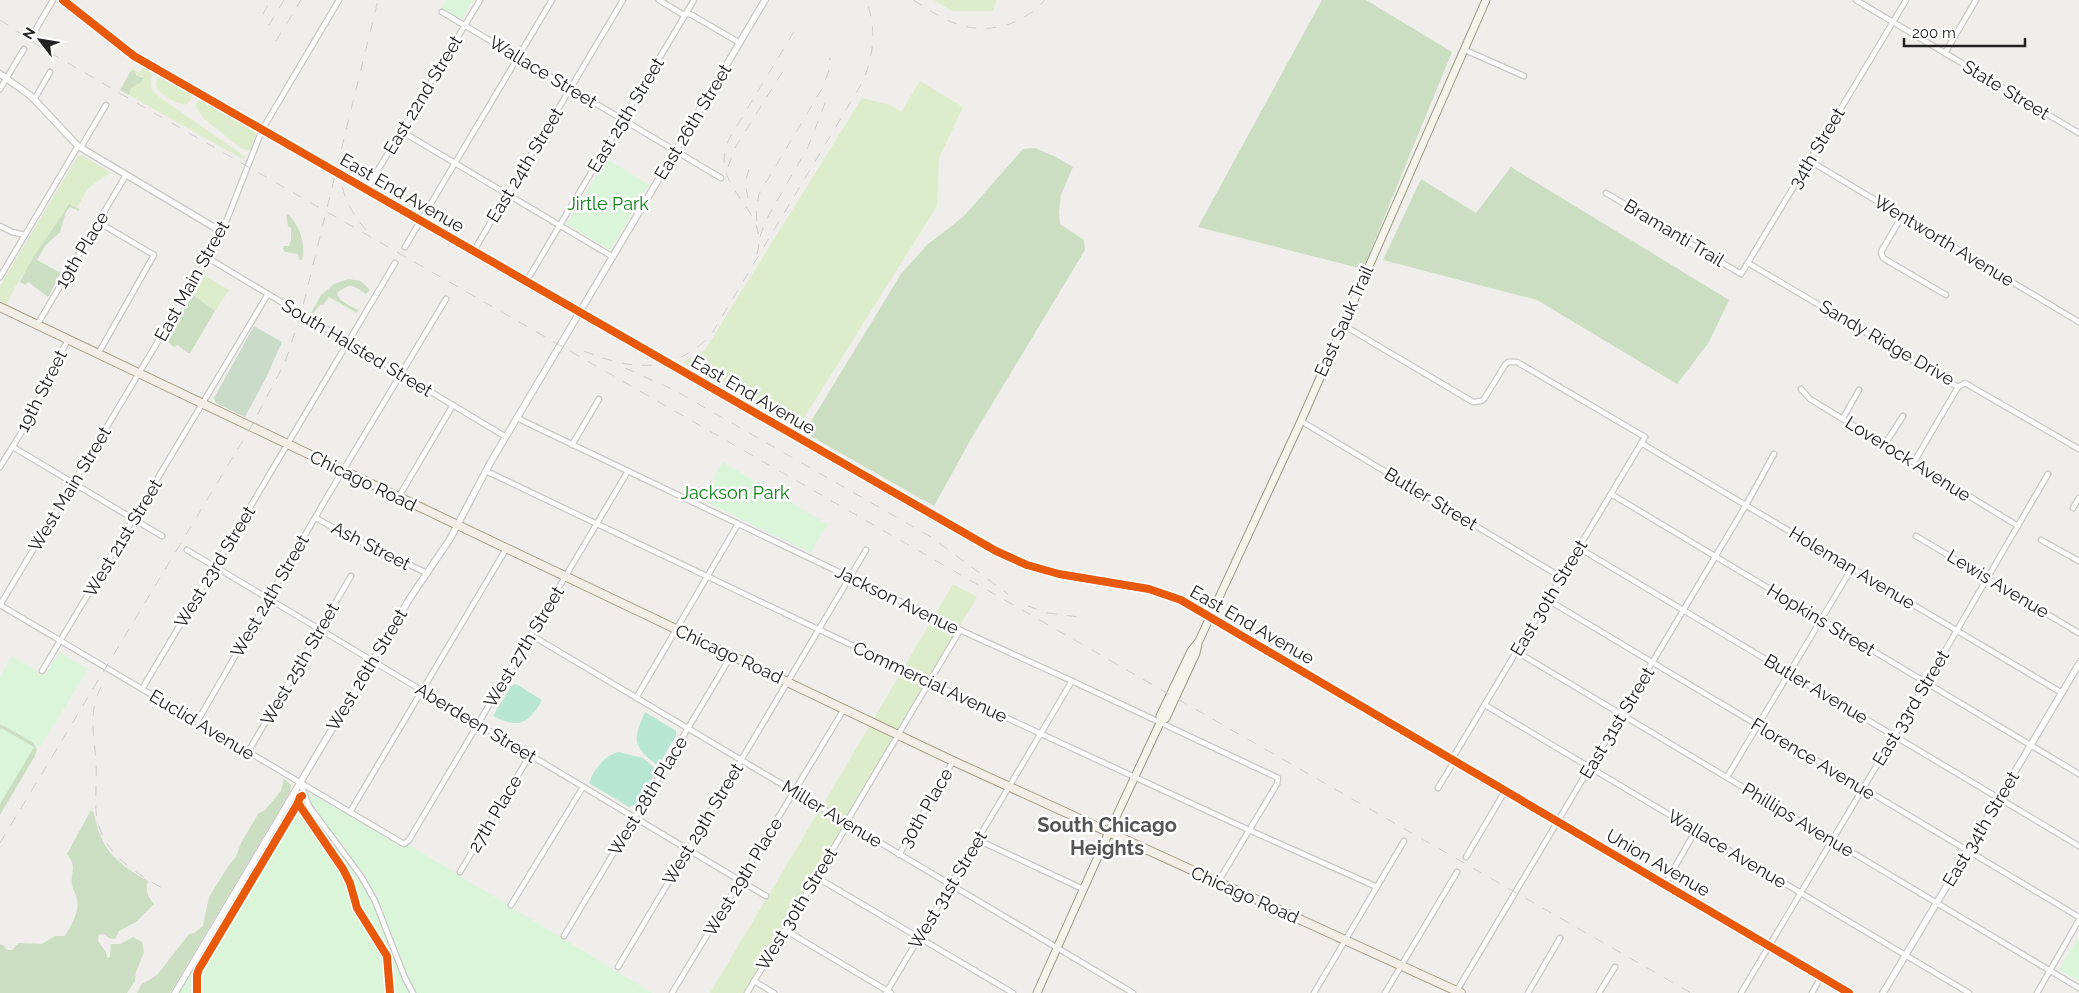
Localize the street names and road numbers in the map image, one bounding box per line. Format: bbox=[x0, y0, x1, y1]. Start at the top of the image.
street label: East 22nd Street bbox=[379, 31, 466, 158]
street label: Wallace Street bbox=[486, 31, 601, 112]
street label: East 25th Street bbox=[583, 54, 668, 176]
street label: State Street bbox=[1959, 55, 2053, 124]
street label: East 26th Street bbox=[650, 60, 735, 183]
street label: East 24th Street bbox=[482, 104, 567, 226]
street label: 34th Street bbox=[1784, 104, 1849, 192]
street label: East End Avenue bbox=[336, 149, 468, 237]
street label: Wentworth Avenue bbox=[1870, 190, 2018, 291]
street label: Bramanti Trail bbox=[1620, 194, 1728, 271]
street label: 19th Place bbox=[51, 207, 113, 292]
street label: East Main Street bbox=[150, 217, 233, 345]
street label: East Sauk Trail bbox=[1310, 262, 1377, 380]
street label: South Halsted Street bbox=[278, 294, 436, 401]
street label: Sandy Ridge Drive bbox=[1816, 295, 1959, 390]
street label: 19th Street bbox=[12, 346, 71, 435]
street label: East End Avenue bbox=[687, 351, 819, 439]
street label: Loverock Avenue bbox=[1842, 412, 1975, 506]
street label: West Main Street bbox=[24, 423, 115, 555]
street label: Chicago Road bbox=[306, 446, 420, 515]
street label: Butler Street bbox=[1381, 463, 1481, 534]
street label: West 21st Street bbox=[79, 475, 166, 601]
street label: West 23rd Street bbox=[170, 502, 259, 631]
street label: Ash Street bbox=[328, 517, 414, 574]
street label: Holeman Avenue bbox=[1785, 522, 1919, 614]
street label: West 24th Street bbox=[226, 531, 313, 661]
street label: East 30th Street bbox=[1506, 536, 1591, 660]
street label: Lewis Avenue bbox=[1944, 545, 2053, 622]
street label: Jackson Avenue bbox=[832, 561, 963, 639]
street label: Hopkins Street bbox=[1764, 579, 1879, 660]
street label: East End Avenue bbox=[1186, 581, 1318, 669]
street label: West 27th Street bbox=[479, 582, 568, 711]
street label: West 25th Street bbox=[256, 599, 343, 729]
street label: West 26th Street bbox=[322, 605, 411, 735]
street label: Chicago Road bbox=[672, 620, 786, 688]
street label: Commercial Avenue bbox=[850, 637, 1011, 727]
street label: East 33rd Street bbox=[1868, 646, 1953, 769]
street label: Butler Avenue bbox=[1761, 649, 1872, 728]
street label: East 31st Street bbox=[1575, 663, 1658, 782]
street label: Aberdeen Street bbox=[412, 678, 540, 767]
street label: Euclid Avenue bbox=[146, 685, 259, 764]
street label: Florence Avenue bbox=[1747, 713, 1879, 804]
street label: West 28th Place bbox=[604, 732, 692, 859]
street label: West 29th Street bbox=[658, 759, 747, 888]
street label: 30th Place bbox=[894, 764, 957, 851]
street label: East 34th Street bbox=[1938, 767, 2023, 890]
street label: 27th Place bbox=[463, 771, 526, 856]
street label: Miller Avenue bbox=[778, 775, 887, 852]
street label: Phillips Avenue bbox=[1739, 778, 1858, 861]
street label: Wallace Avenue bbox=[1664, 805, 1791, 893]
street label: West 29th Place bbox=[699, 813, 787, 940]
street label: Union Avenue bbox=[1603, 824, 1714, 901]
street label: West 31st Street bbox=[904, 827, 991, 953]
street label: West 30th Street bbox=[752, 844, 841, 974]
street label: Chicago Road bbox=[1188, 861, 1302, 928]

